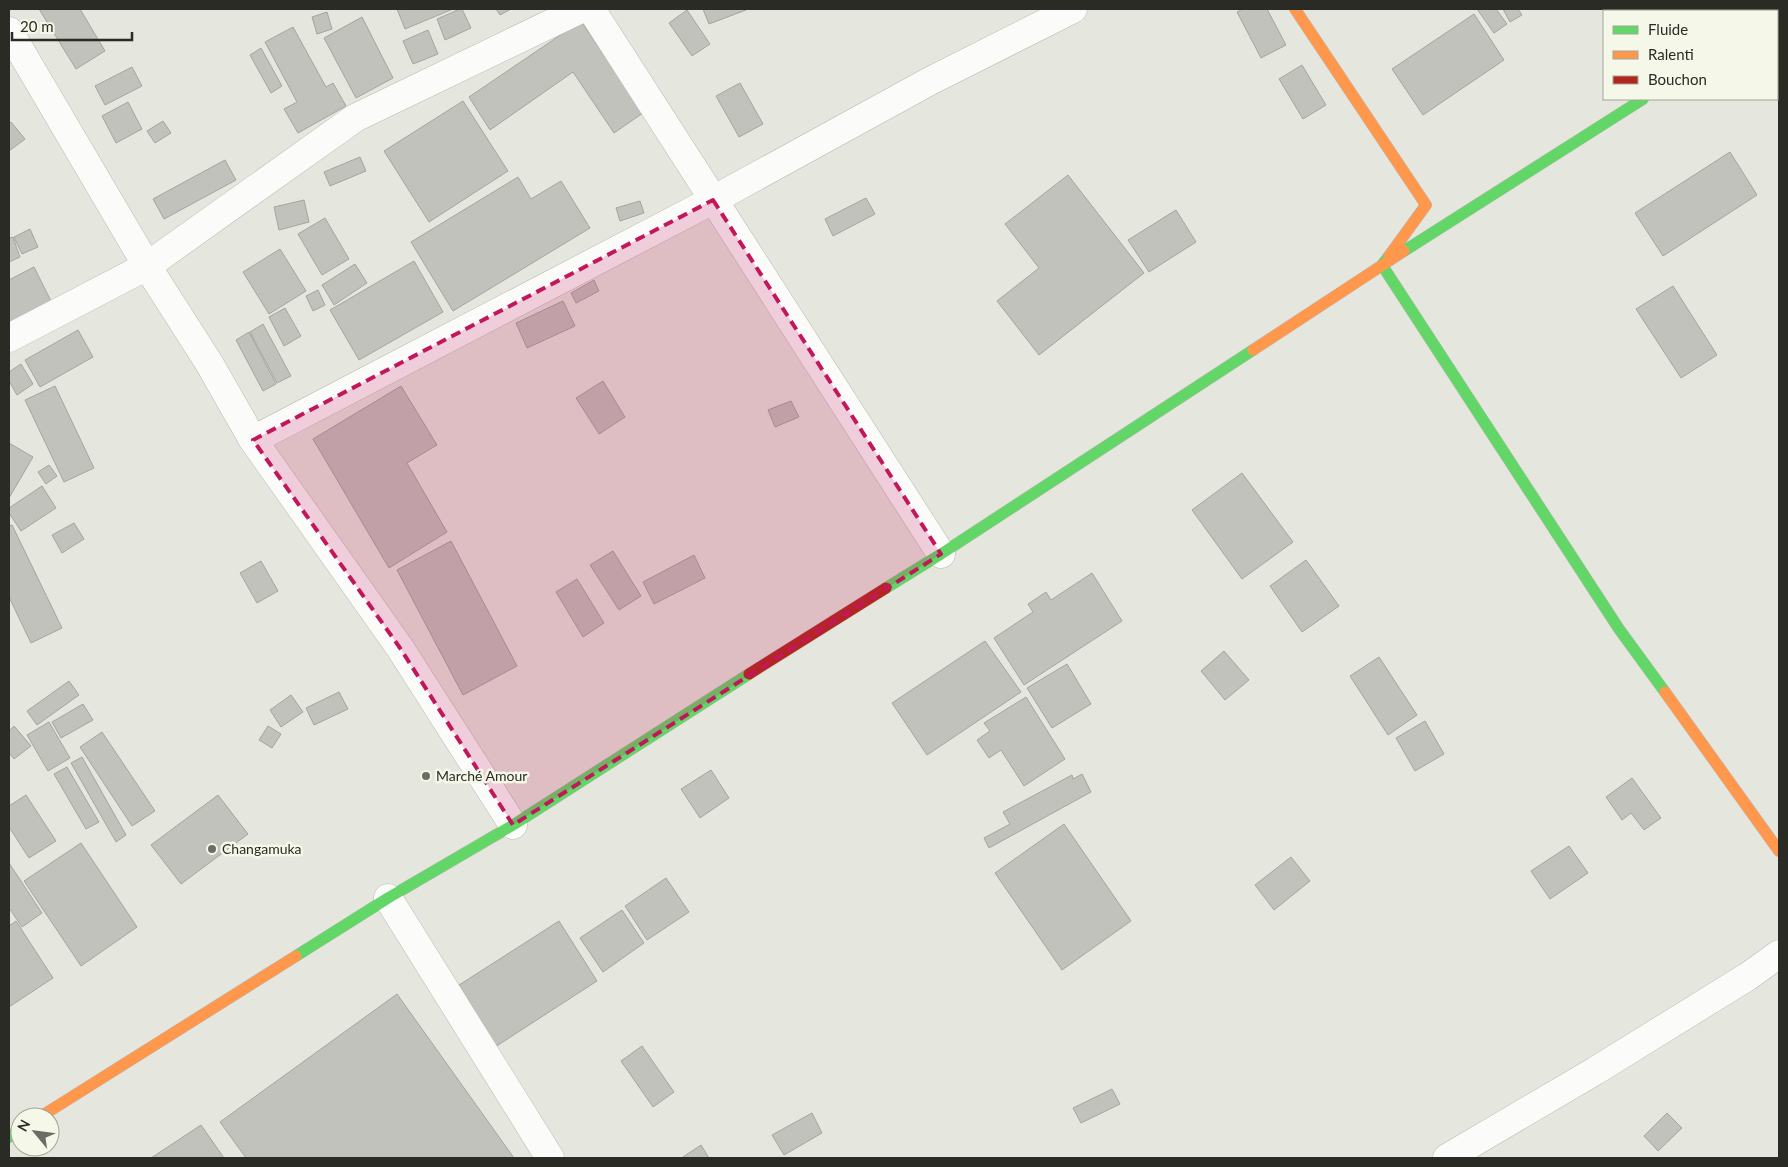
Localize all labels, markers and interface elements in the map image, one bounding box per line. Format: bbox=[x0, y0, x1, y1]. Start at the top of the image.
scale bar bbox=[12, 10, 132, 42]
legend bbox=[1603, 10, 1778, 100]
text: 20 m bbox=[20, 17, 54, 35]
text: Fluide bbox=[1648, 20, 1688, 38]
text: Ralenti bbox=[1648, 45, 1694, 63]
text: Bouchon bbox=[1648, 70, 1707, 88]
place label: Marché Amour bbox=[436, 767, 527, 784]
marker: Marché Amour bbox=[420, 770, 432, 782]
place label: Changamuka bbox=[222, 840, 302, 857]
marker: Changamuka bbox=[206, 843, 218, 855]
north arrow bbox=[10, 1107, 60, 1157]
text: N bbox=[13, 1117, 33, 1134]

